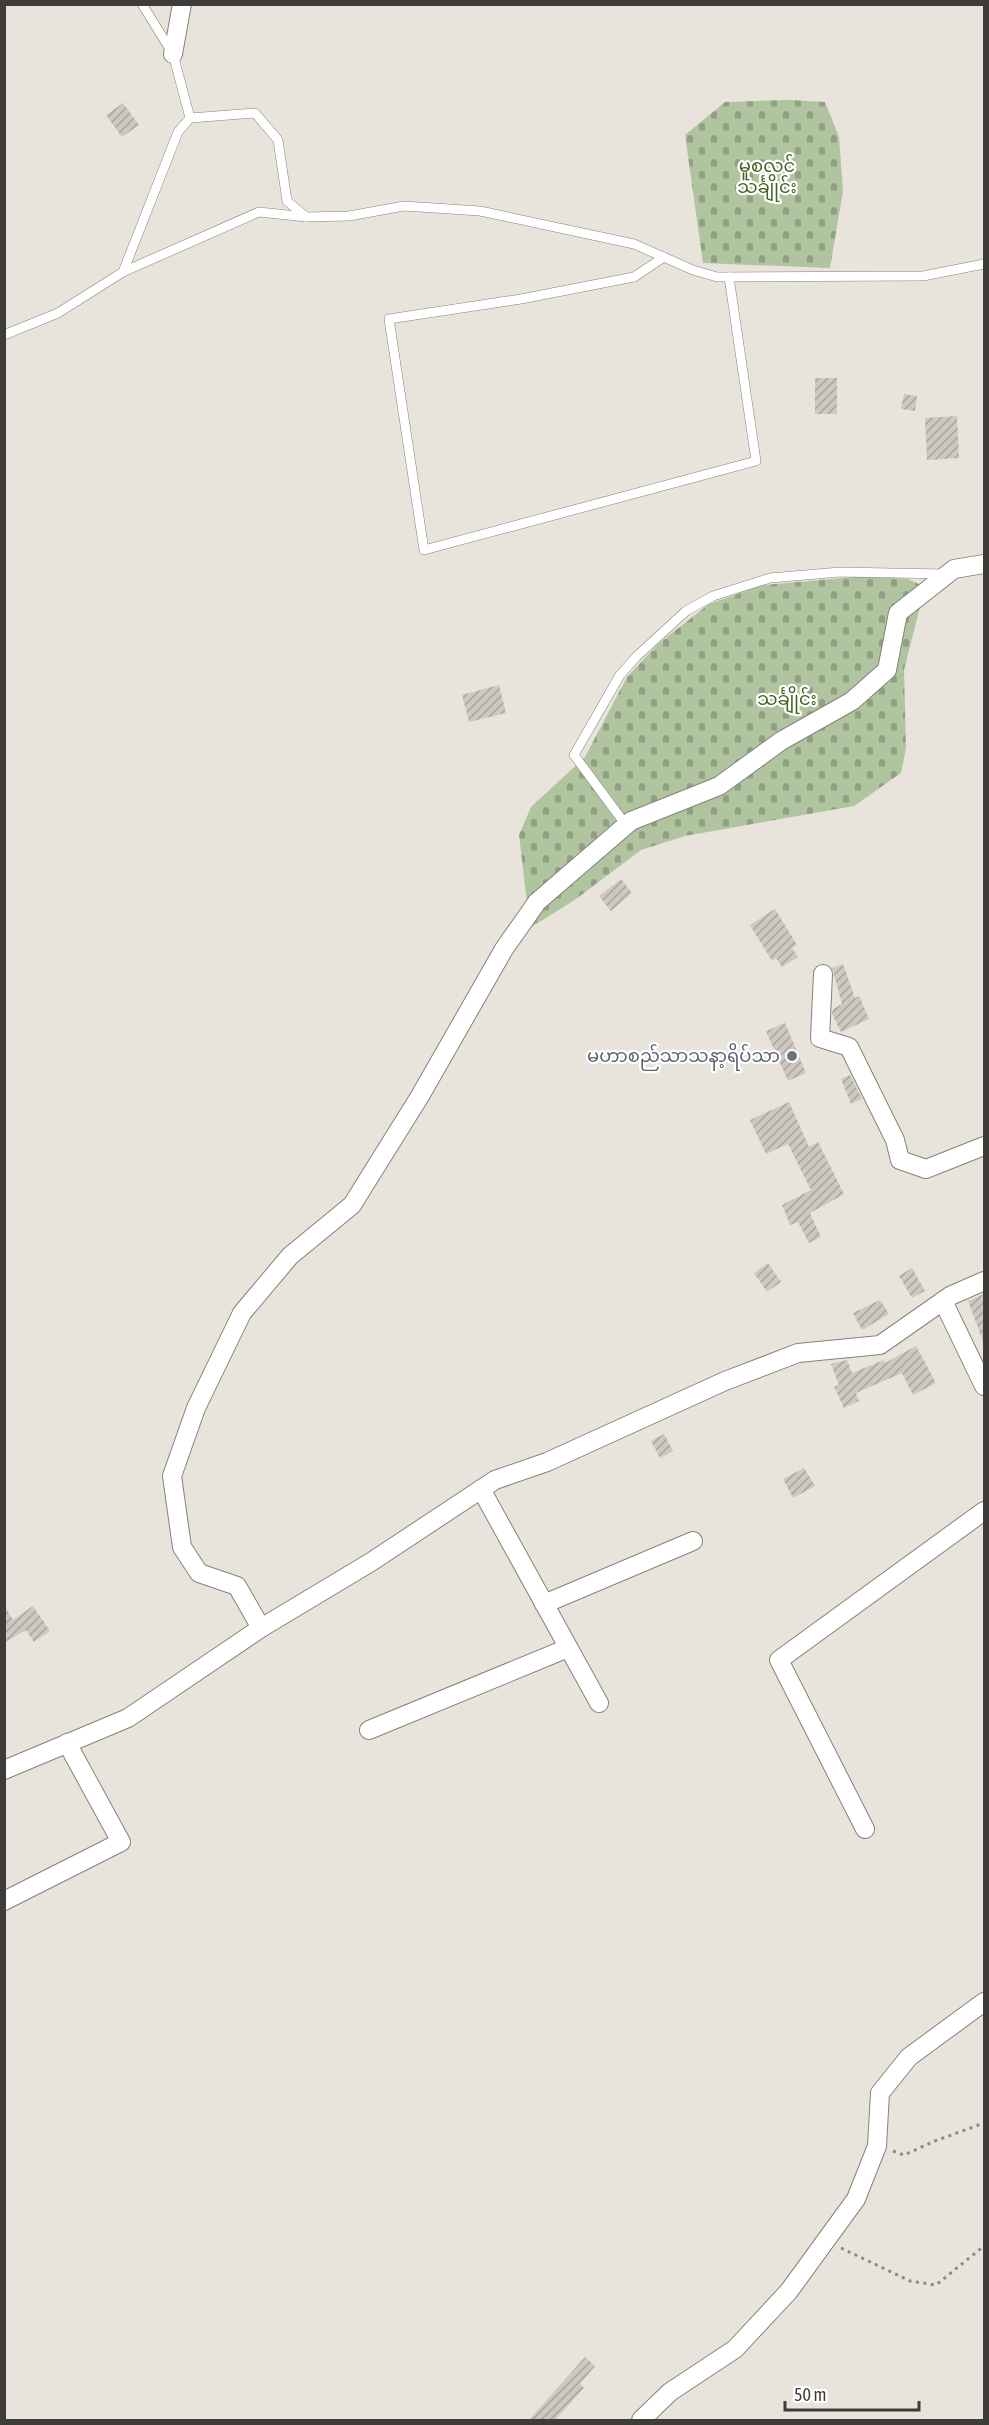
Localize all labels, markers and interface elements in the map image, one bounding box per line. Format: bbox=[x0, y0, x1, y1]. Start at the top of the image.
park label: မူစလင် သင်္ချိုင်း bbox=[737, 153, 797, 202]
park label: သင်္ချိုင်း bbox=[757, 685, 817, 714]
place label: မဟာစည်သာသနာ့ရိပ်သာ bbox=[587, 1042, 780, 1071]
marker: မဟာစည်သာသနာ့ရိပ်သာ bbox=[785, 1049, 799, 1063]
scale bar bbox=[785, 2374, 918, 2412]
text: 50 m bbox=[794, 2384, 826, 2405]

